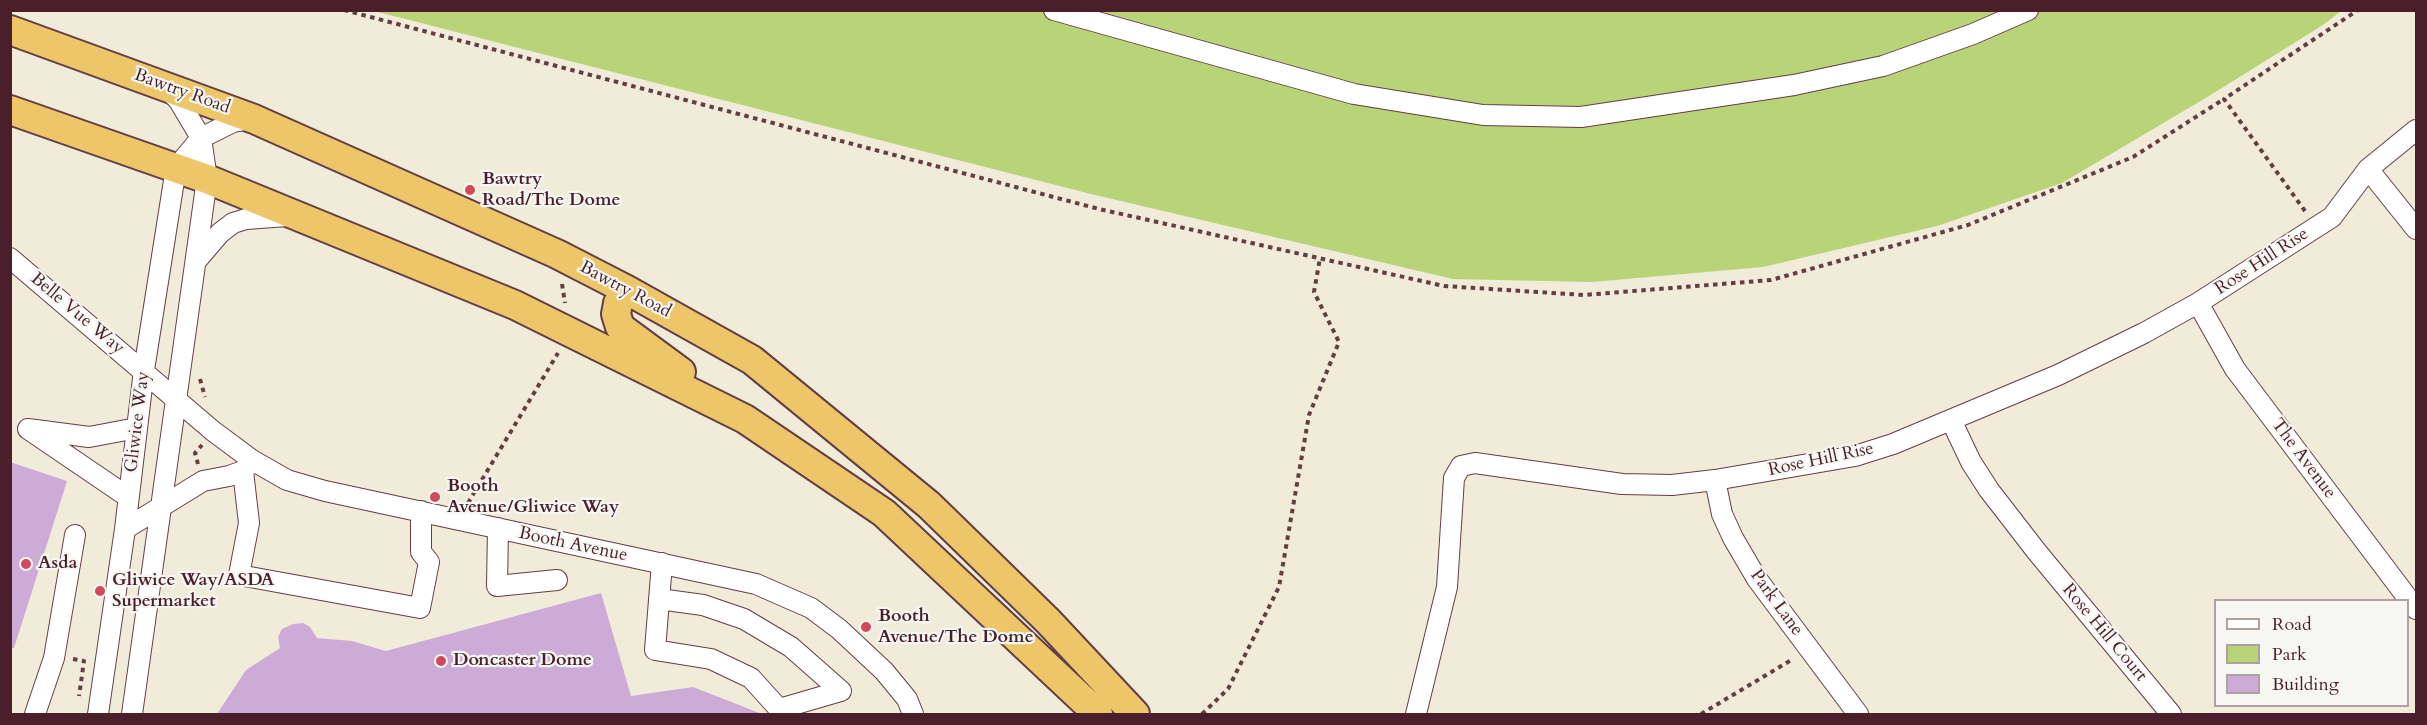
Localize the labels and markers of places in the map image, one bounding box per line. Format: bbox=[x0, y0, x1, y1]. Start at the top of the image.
place label: Bawtry Road/The Dome bbox=[482, 169, 621, 212]
marker: Bawtry Road/The Dome bbox=[463, 183, 477, 197]
place label: Booth Avenue/Gliwice Way bbox=[447, 476, 619, 518]
marker: Booth Avenue/Gliwice Way bbox=[428, 490, 442, 504]
place label: Asda bbox=[38, 553, 77, 575]
marker: Asda bbox=[19, 557, 33, 571]
place label: Gliwice Way/ASDA Supermarket bbox=[112, 570, 274, 612]
marker: Gliwice Way/ASDA Supermarket bbox=[93, 584, 107, 598]
place label: Booth Avenue/The Dome bbox=[878, 606, 1034, 648]
marker: Booth Avenue/The Dome bbox=[859, 620, 873, 634]
place label: Doncaster Dome bbox=[453, 650, 592, 672]
marker: Doncaster Dome bbox=[434, 654, 448, 668]

